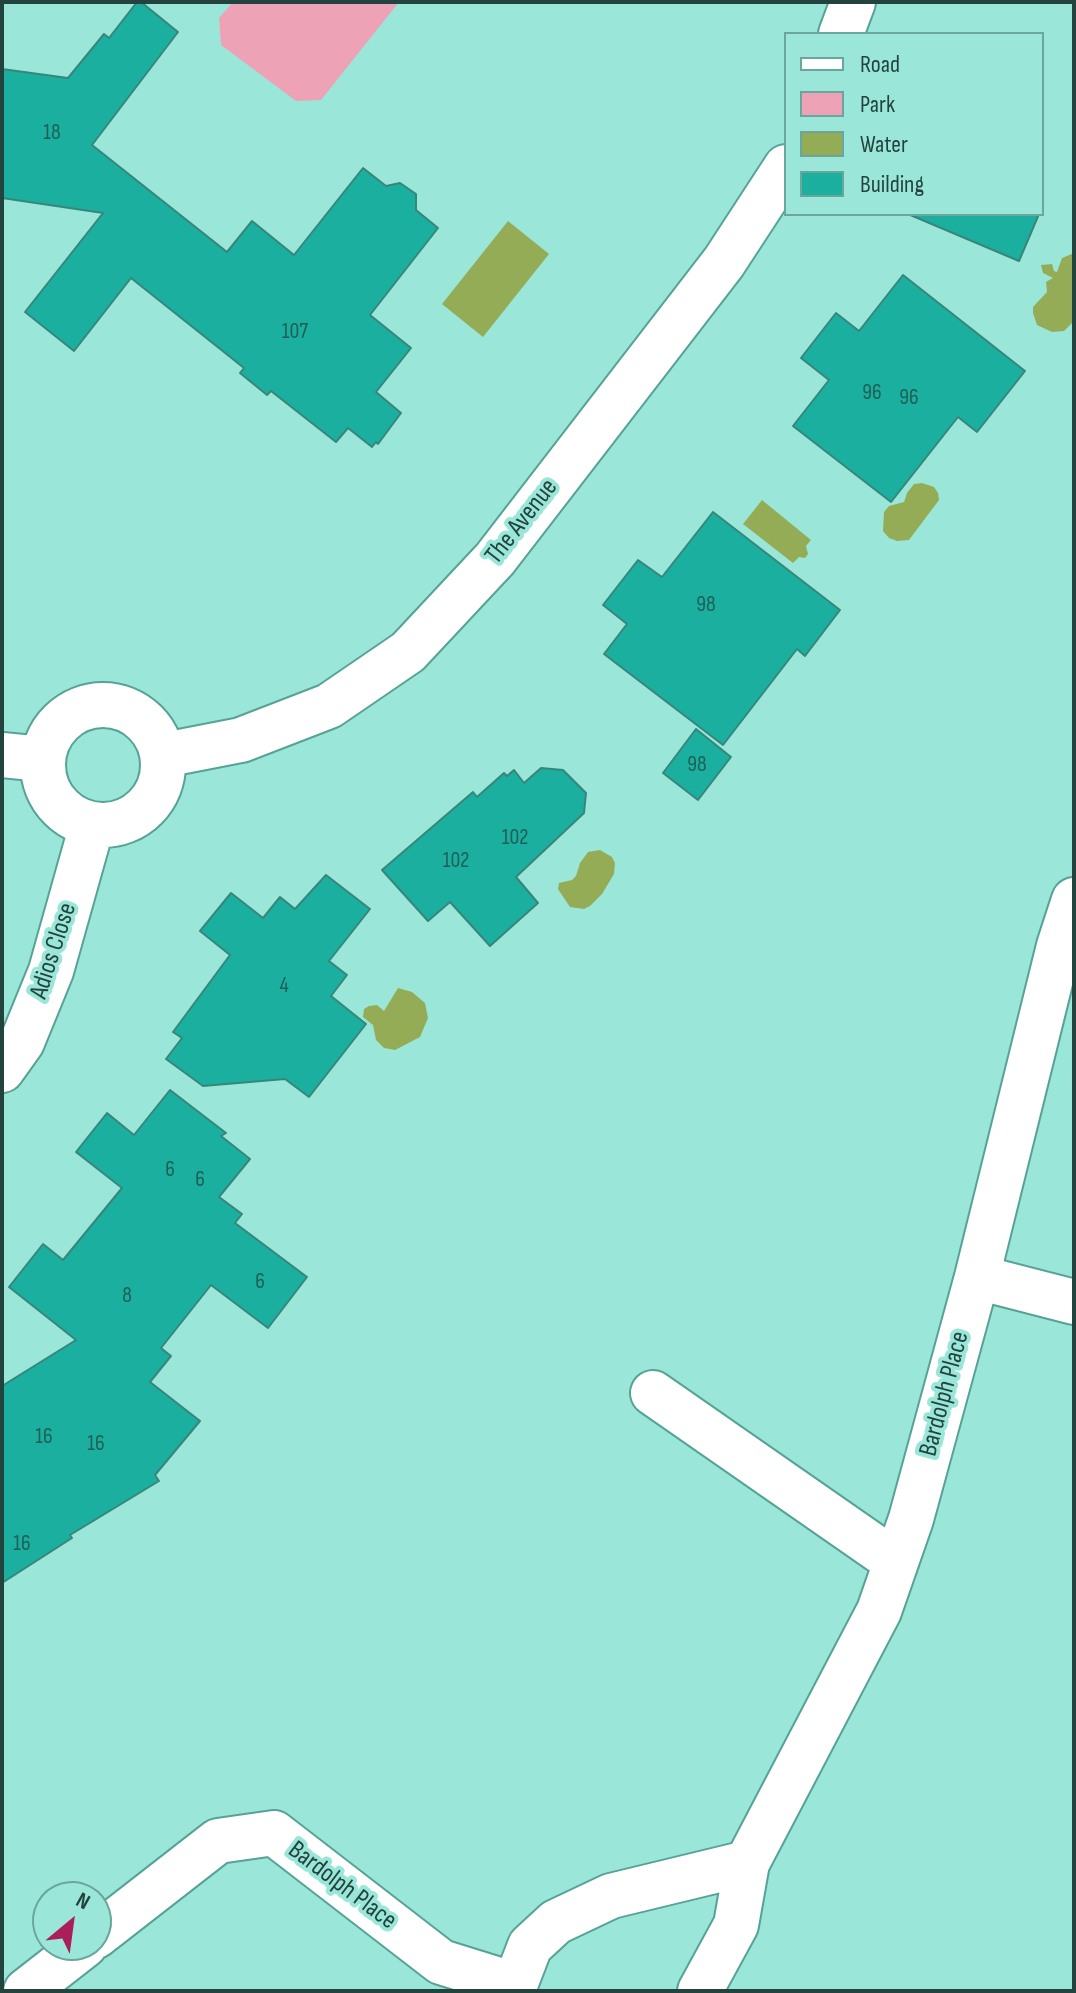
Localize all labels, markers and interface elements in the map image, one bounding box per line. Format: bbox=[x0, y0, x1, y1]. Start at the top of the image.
legend bbox=[784, 32, 1044, 216]
text: Road bbox=[860, 50, 900, 79]
text: Park bbox=[860, 90, 895, 119]
house number: 18 bbox=[43, 120, 61, 146]
text: Water bbox=[860, 130, 908, 159]
text: Building bbox=[860, 170, 924, 199]
house number: 107 bbox=[282, 319, 308, 345]
house number: 96 bbox=[862, 380, 882, 406]
house number: 96 bbox=[899, 385, 919, 411]
street label: The Avenue bbox=[479, 473, 565, 571]
house number: 98 bbox=[696, 592, 716, 618]
house number: 98 bbox=[687, 752, 707, 778]
house number: 102 bbox=[502, 825, 528, 851]
house number: 102 bbox=[443, 848, 469, 874]
street label: Adios Close bbox=[24, 899, 84, 1003]
house number: 4 bbox=[279, 973, 289, 999]
house number: 6 bbox=[165, 1157, 175, 1183]
house number: 6 bbox=[195, 1167, 205, 1193]
house number: 6 bbox=[255, 1269, 265, 1295]
house number: 8 bbox=[122, 1283, 132, 1309]
street label: Bardolph Place bbox=[913, 1328, 977, 1460]
house number: 16 bbox=[35, 1424, 53, 1450]
house number: 16 bbox=[87, 1431, 105, 1457]
house number: 16 bbox=[13, 1531, 31, 1557]
street label: Bardolph Place bbox=[282, 1835, 402, 1937]
north arrow bbox=[32, 1881, 112, 1961]
text: N bbox=[71, 1887, 95, 1916]

